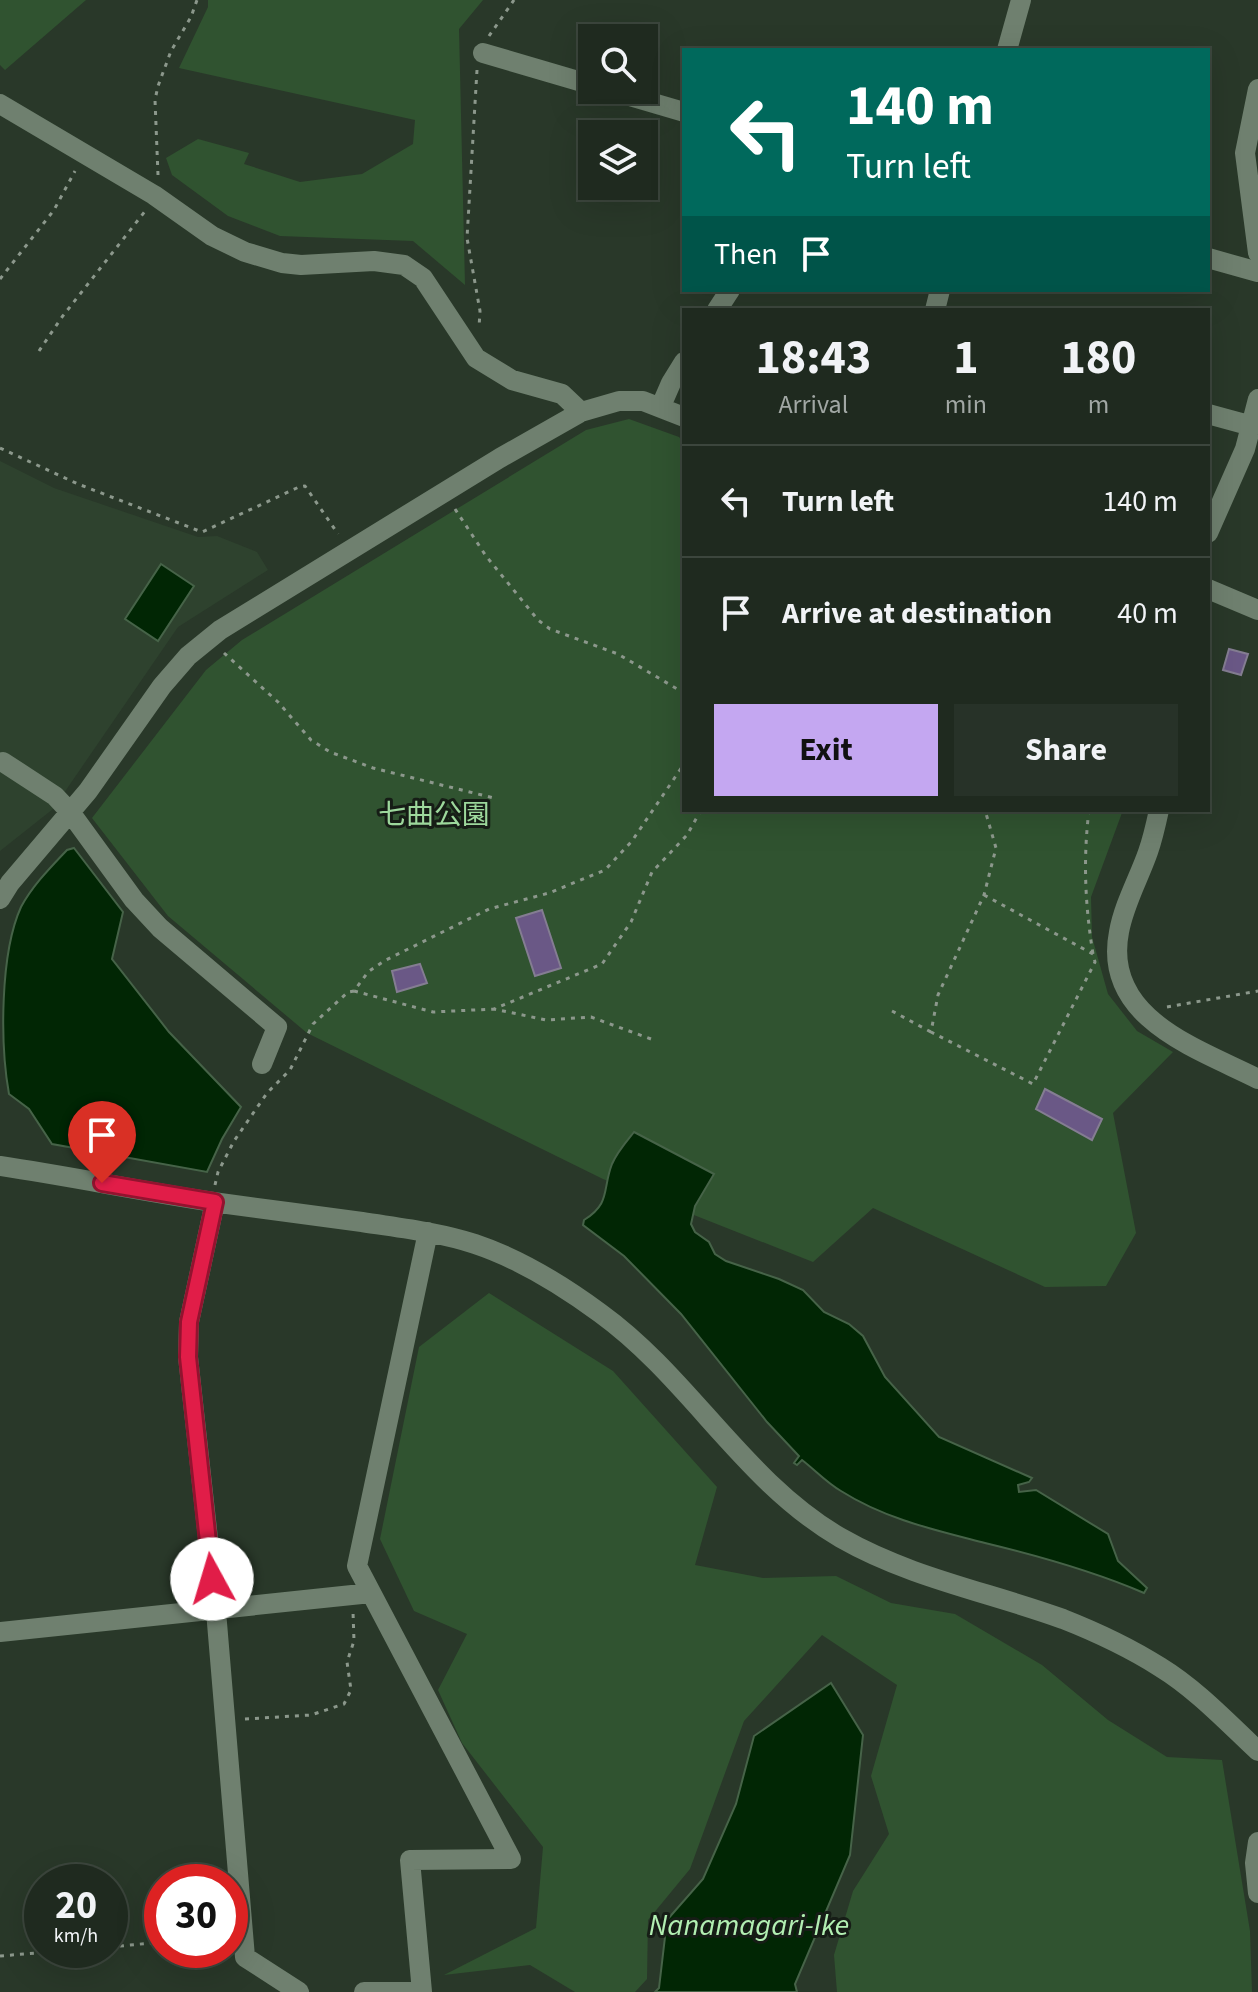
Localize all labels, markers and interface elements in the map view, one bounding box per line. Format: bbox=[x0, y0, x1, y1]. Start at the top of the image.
map controls bbox=[578, 24, 658, 200]
button: search bbox=[578, 24, 658, 104]
text: 140 m bbox=[846, 67, 994, 146]
icon: left bbox=[714, 80, 818, 184]
button: layers bbox=[578, 120, 658, 200]
text: Turn left bbox=[846, 141, 971, 192]
icon: arrive bbox=[794, 232, 838, 276]
text: Then bbox=[714, 233, 778, 276]
text: 18:43 bbox=[755, 324, 871, 392]
text: 1 bbox=[953, 324, 979, 392]
text: 180 bbox=[1060, 324, 1136, 392]
text: Arrival bbox=[778, 386, 848, 423]
text: min bbox=[945, 386, 987, 423]
text: m bbox=[1088, 386, 1109, 423]
icon: left bbox=[714, 479, 758, 523]
text: Turn left bbox=[782, 480, 894, 523]
text: 140 m bbox=[1102, 480, 1178, 523]
icon: arrive bbox=[714, 591, 758, 635]
text: Arrive at destination bbox=[782, 592, 1052, 635]
text: 40 m bbox=[1117, 592, 1178, 635]
button: Exit bbox=[714, 704, 938, 796]
button: Share bbox=[954, 704, 1178, 796]
park label: 七曲公園 bbox=[378, 795, 490, 835]
pin bbox=[68, 1101, 136, 1183]
icon: arrive bbox=[80, 1113, 124, 1157]
position arrow bbox=[170, 1537, 254, 1621]
speed limit sign: 30 bbox=[144, 1864, 248, 1968]
text: 20 bbox=[55, 1877, 97, 1934]
water label: Nanamagari-Ike bbox=[649, 1904, 849, 1947]
text: km/h bbox=[54, 1922, 98, 1950]

